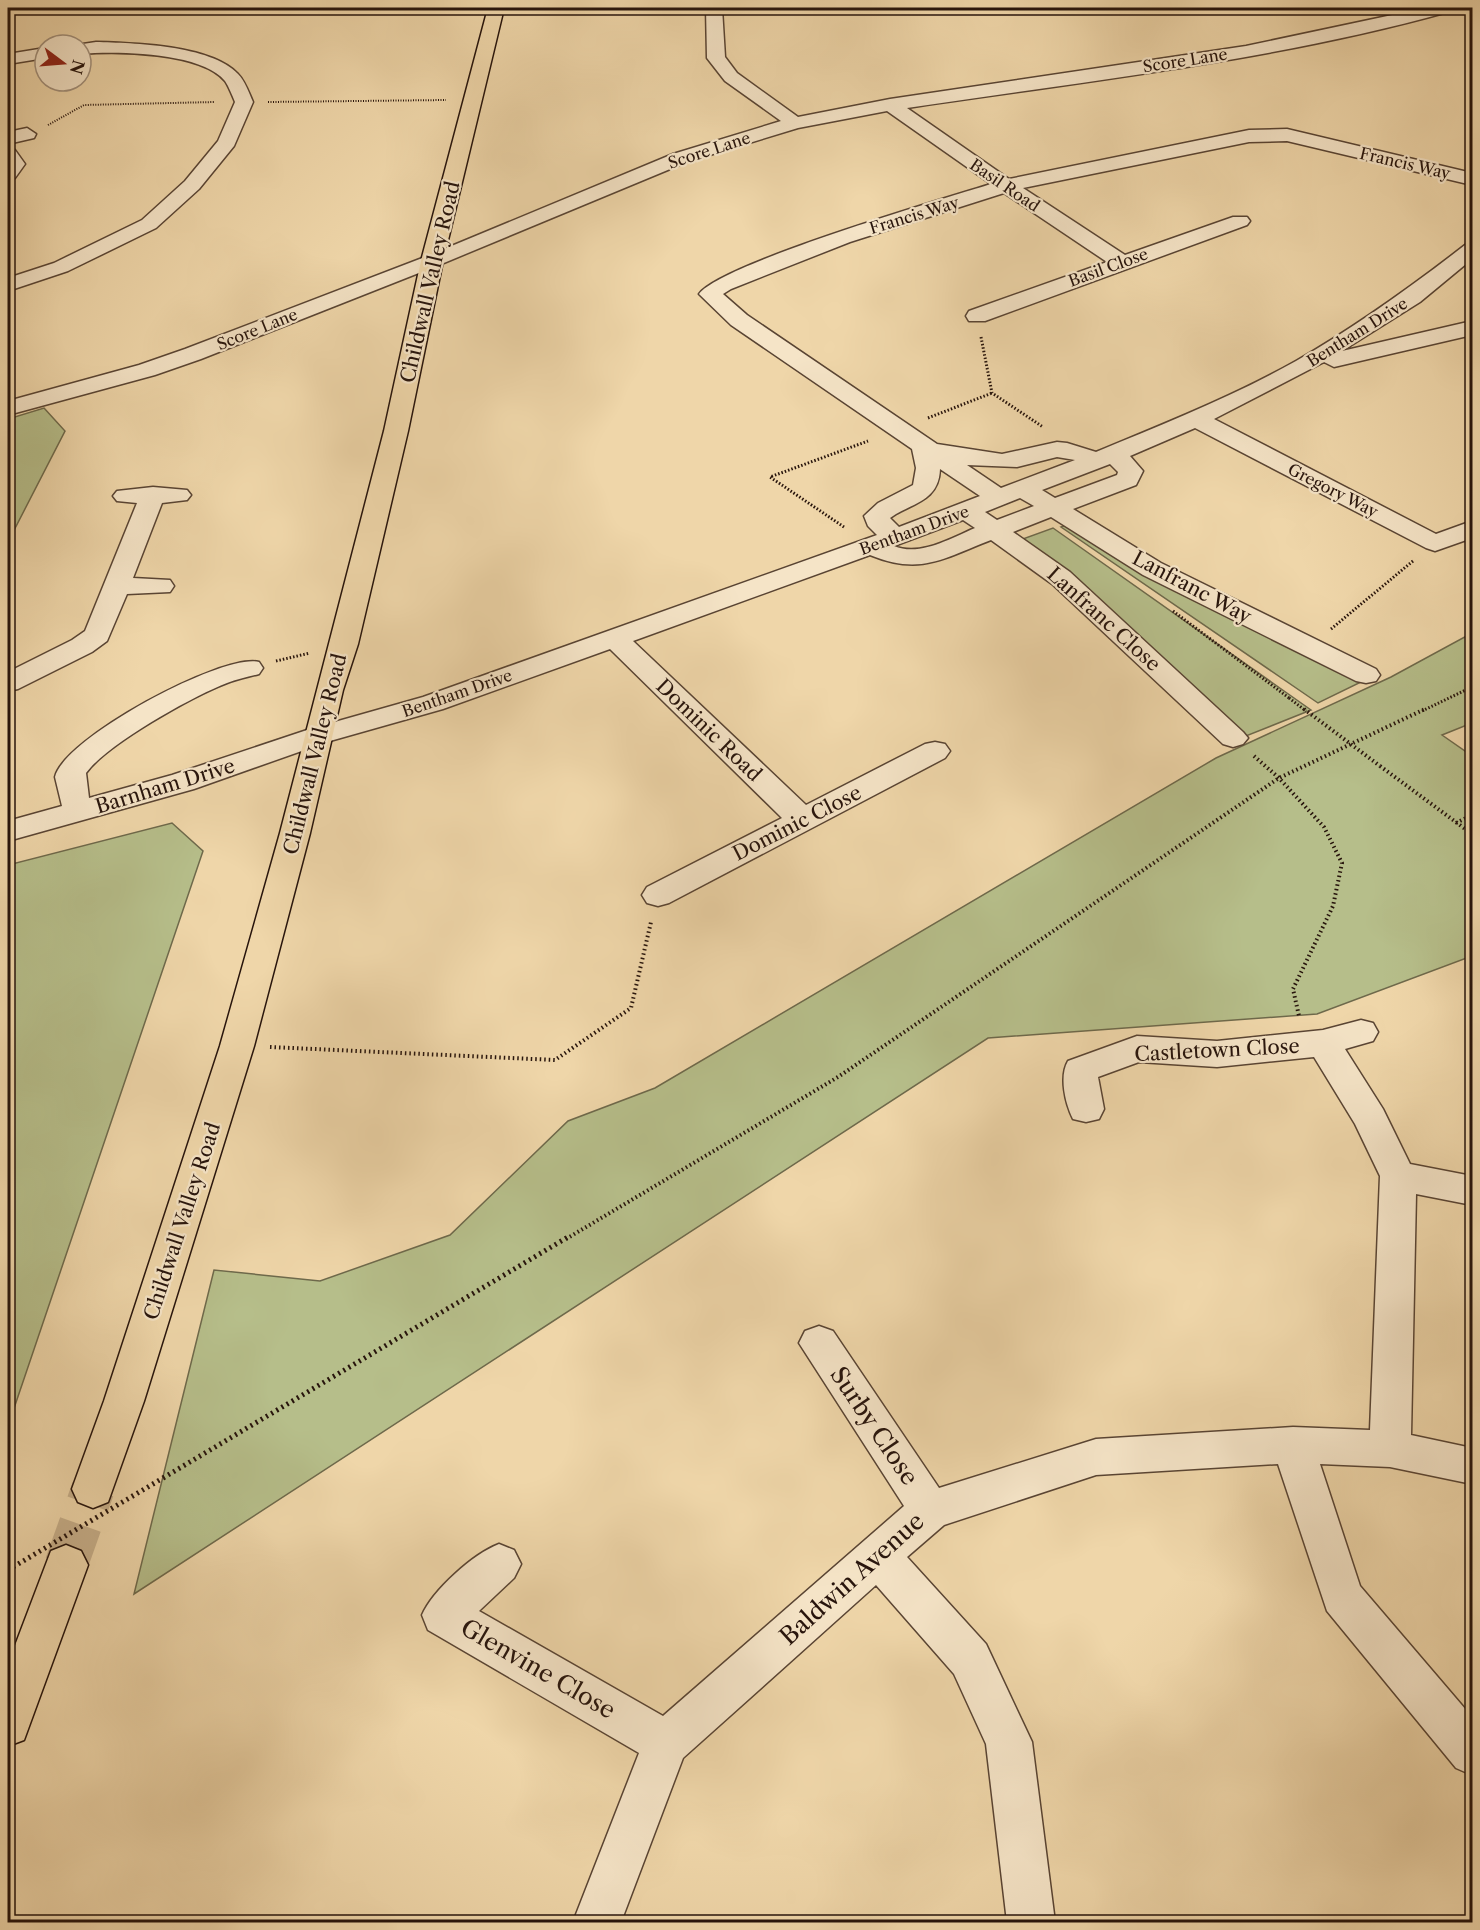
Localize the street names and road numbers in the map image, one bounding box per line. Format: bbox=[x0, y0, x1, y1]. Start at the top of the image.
street label: Score Lane bbox=[1141, 43, 1229, 77]
street label: Score Lane bbox=[665, 127, 753, 173]
street label: Francis Way bbox=[1358, 143, 1453, 183]
street label: Basil Road bbox=[966, 154, 1044, 216]
street label: Childwall Valley Road bbox=[395, 179, 465, 385]
street label: Francis Way bbox=[867, 192, 962, 238]
street label: Basil Close bbox=[1065, 243, 1151, 291]
street label: Bentham Drive bbox=[1303, 293, 1411, 371]
street label: Score Lane bbox=[214, 304, 300, 354]
street label: Gregory Way bbox=[1285, 459, 1382, 522]
street label: Bentham Drive bbox=[857, 501, 971, 559]
street label: Lanfranc Way bbox=[1128, 546, 1256, 629]
street label: Lanfranc Close bbox=[1042, 562, 1166, 676]
street label: Childwall Valley Road bbox=[278, 651, 352, 857]
street label: Bentham Drive bbox=[399, 665, 515, 721]
street label: Dominic Road bbox=[651, 674, 767, 786]
street label: Barnham Drive bbox=[92, 753, 238, 819]
street label: Dominic Close bbox=[729, 780, 865, 866]
street label: Castletown Close bbox=[1134, 1034, 1300, 1066]
street label: Childwall Valley Road bbox=[139, 1119, 225, 1323]
street label: Surby Close bbox=[824, 1361, 925, 1490]
street label: Baldwin Avenue bbox=[774, 1506, 930, 1651]
street label: Glenvine Close bbox=[456, 1613, 621, 1725]

